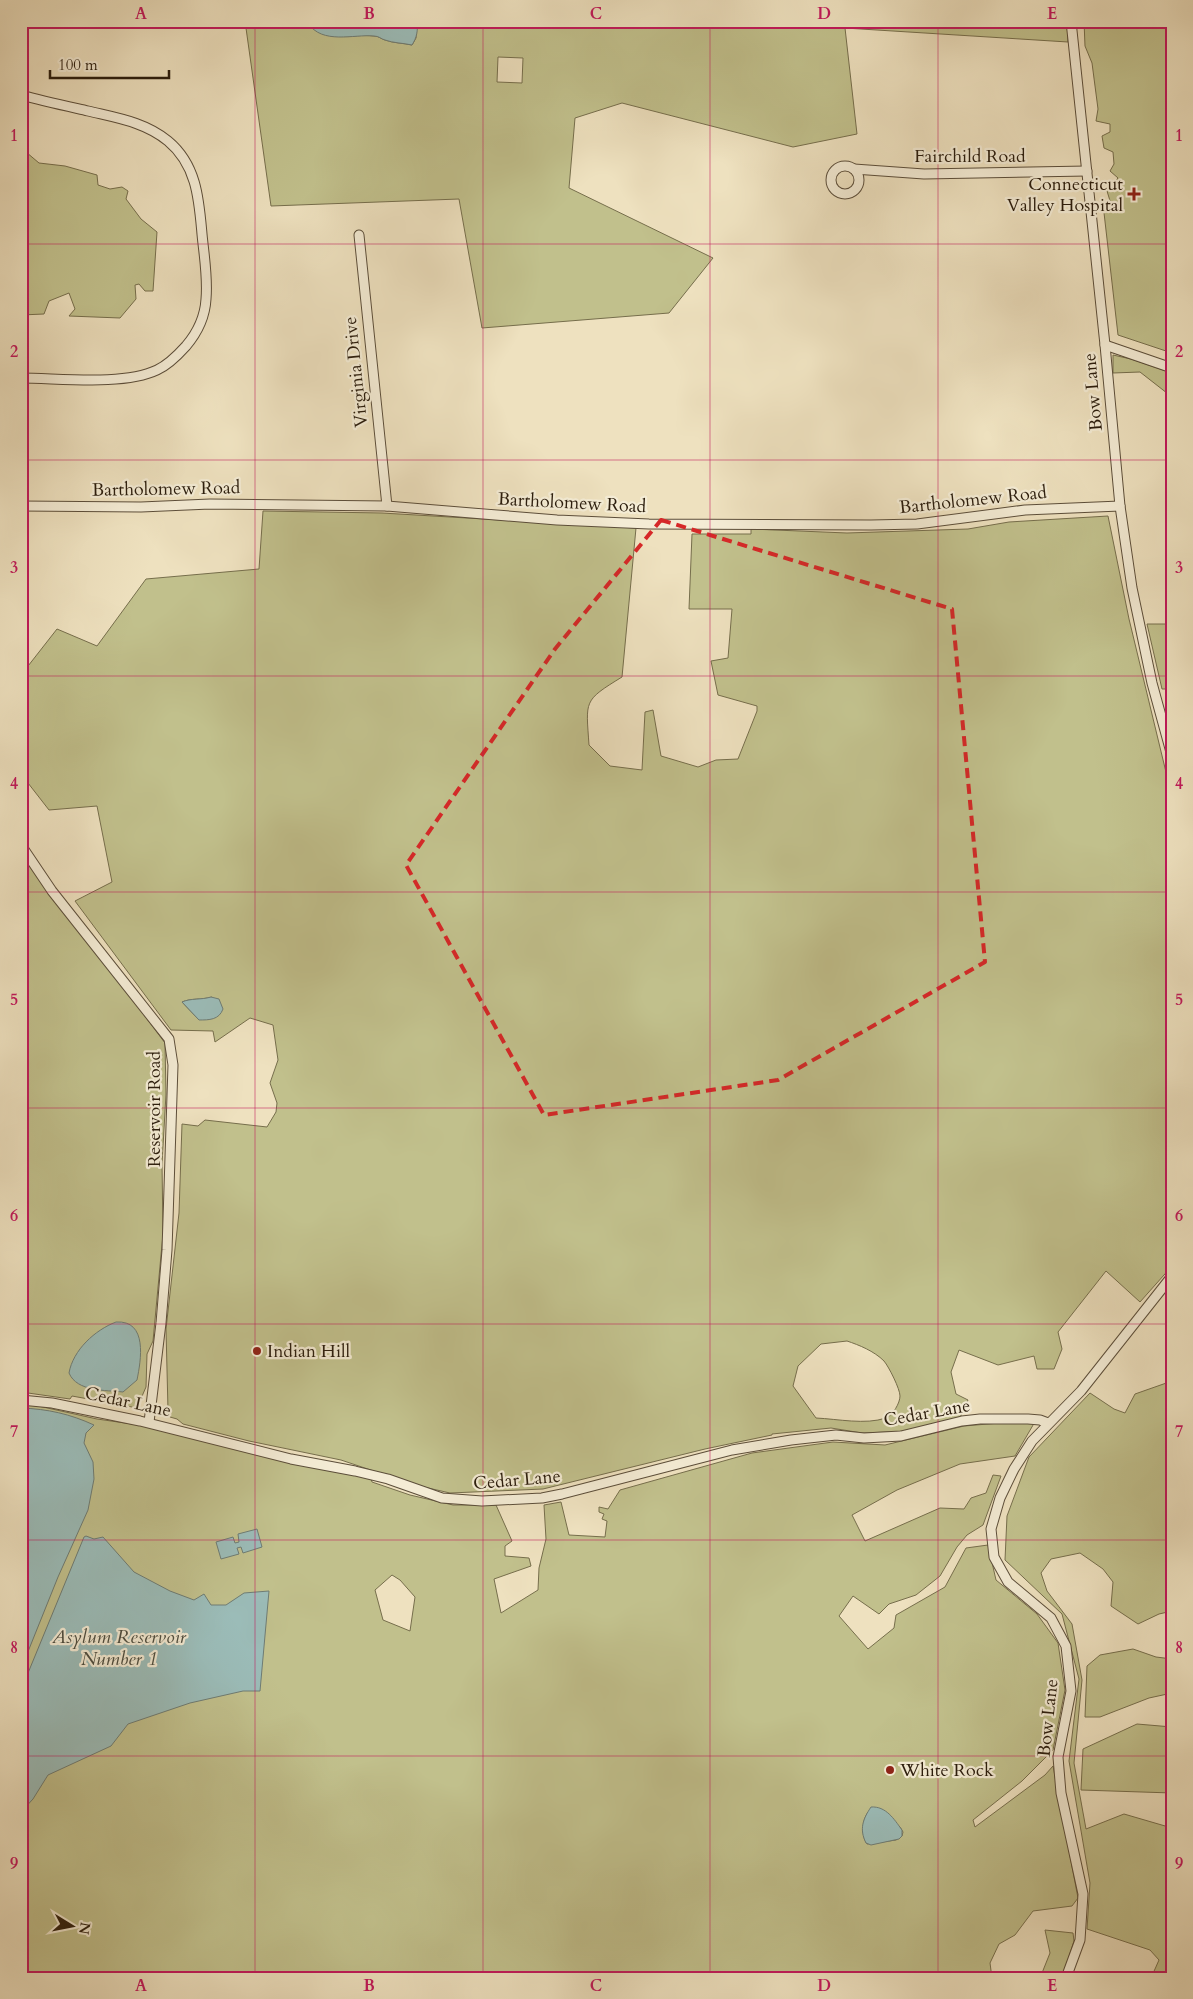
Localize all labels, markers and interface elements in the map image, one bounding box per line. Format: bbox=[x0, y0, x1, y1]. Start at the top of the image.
text: A bbox=[135, 3, 147, 25]
text: B bbox=[363, 3, 375, 25]
text: C bbox=[590, 3, 602, 25]
text: D bbox=[817, 3, 831, 25]
text: E bbox=[1047, 3, 1057, 25]
scale bar bbox=[50, 48, 169, 80]
text: 100 m bbox=[58, 55, 98, 75]
text: 1 bbox=[10, 125, 18, 147]
text: 1 bbox=[1175, 125, 1183, 147]
street label: Fairchild Road bbox=[914, 144, 1026, 169]
place label: Connecticut Valley Hospital bbox=[1007, 172, 1123, 218]
marker: Connecticut Valley Hospital bbox=[1127, 187, 1141, 201]
street label: Virginia Drive bbox=[338, 315, 374, 429]
text: 2 bbox=[10, 341, 18, 363]
text: 2 bbox=[1175, 341, 1183, 363]
street label: Bow Lane bbox=[1077, 352, 1109, 432]
street label: Bartholomew Road bbox=[92, 475, 241, 503]
street label: Bartholomew Road bbox=[898, 480, 1049, 520]
street label: Bartholomew Road bbox=[497, 487, 647, 519]
text: 3 bbox=[10, 557, 18, 579]
text: 3 bbox=[1175, 557, 1183, 579]
text: 4 bbox=[10, 773, 18, 795]
text: 4 bbox=[1175, 773, 1183, 795]
text: 5 bbox=[10, 989, 18, 1011]
text: 5 bbox=[1175, 989, 1183, 1011]
street label: Reservoir Road bbox=[142, 1050, 167, 1167]
text: 6 bbox=[10, 1205, 18, 1227]
text: 6 bbox=[1175, 1205, 1183, 1227]
place label: Indian Hill bbox=[267, 1339, 351, 1364]
marker: Indian Hill bbox=[251, 1345, 263, 1357]
street label: Cedar Lane bbox=[82, 1381, 174, 1423]
street label: Cedar Lane bbox=[882, 1393, 972, 1433]
text: 7 bbox=[10, 1421, 18, 1443]
text: 7 bbox=[1175, 1421, 1183, 1443]
street label: Cedar Lane bbox=[472, 1464, 562, 1496]
water label: Asylum Reservoir Number 1 bbox=[51, 1624, 187, 1672]
text: 8 bbox=[10, 1637, 18, 1659]
text: 8 bbox=[1175, 1637, 1183, 1659]
street label: Bow Lane bbox=[1031, 1678, 1065, 1758]
place label: White Rock bbox=[899, 1758, 994, 1783]
marker: White Rock bbox=[884, 1764, 896, 1776]
text: 9 bbox=[10, 1853, 18, 1875]
text: 9 bbox=[1175, 1853, 1183, 1875]
north arrow bbox=[48, 1902, 98, 1952]
text: N bbox=[74, 1921, 95, 1936]
text: A bbox=[135, 1975, 147, 1997]
text: B bbox=[363, 1975, 375, 1997]
text: C bbox=[590, 1975, 602, 1997]
text: D bbox=[817, 1975, 831, 1997]
text: E bbox=[1047, 1975, 1057, 1997]

